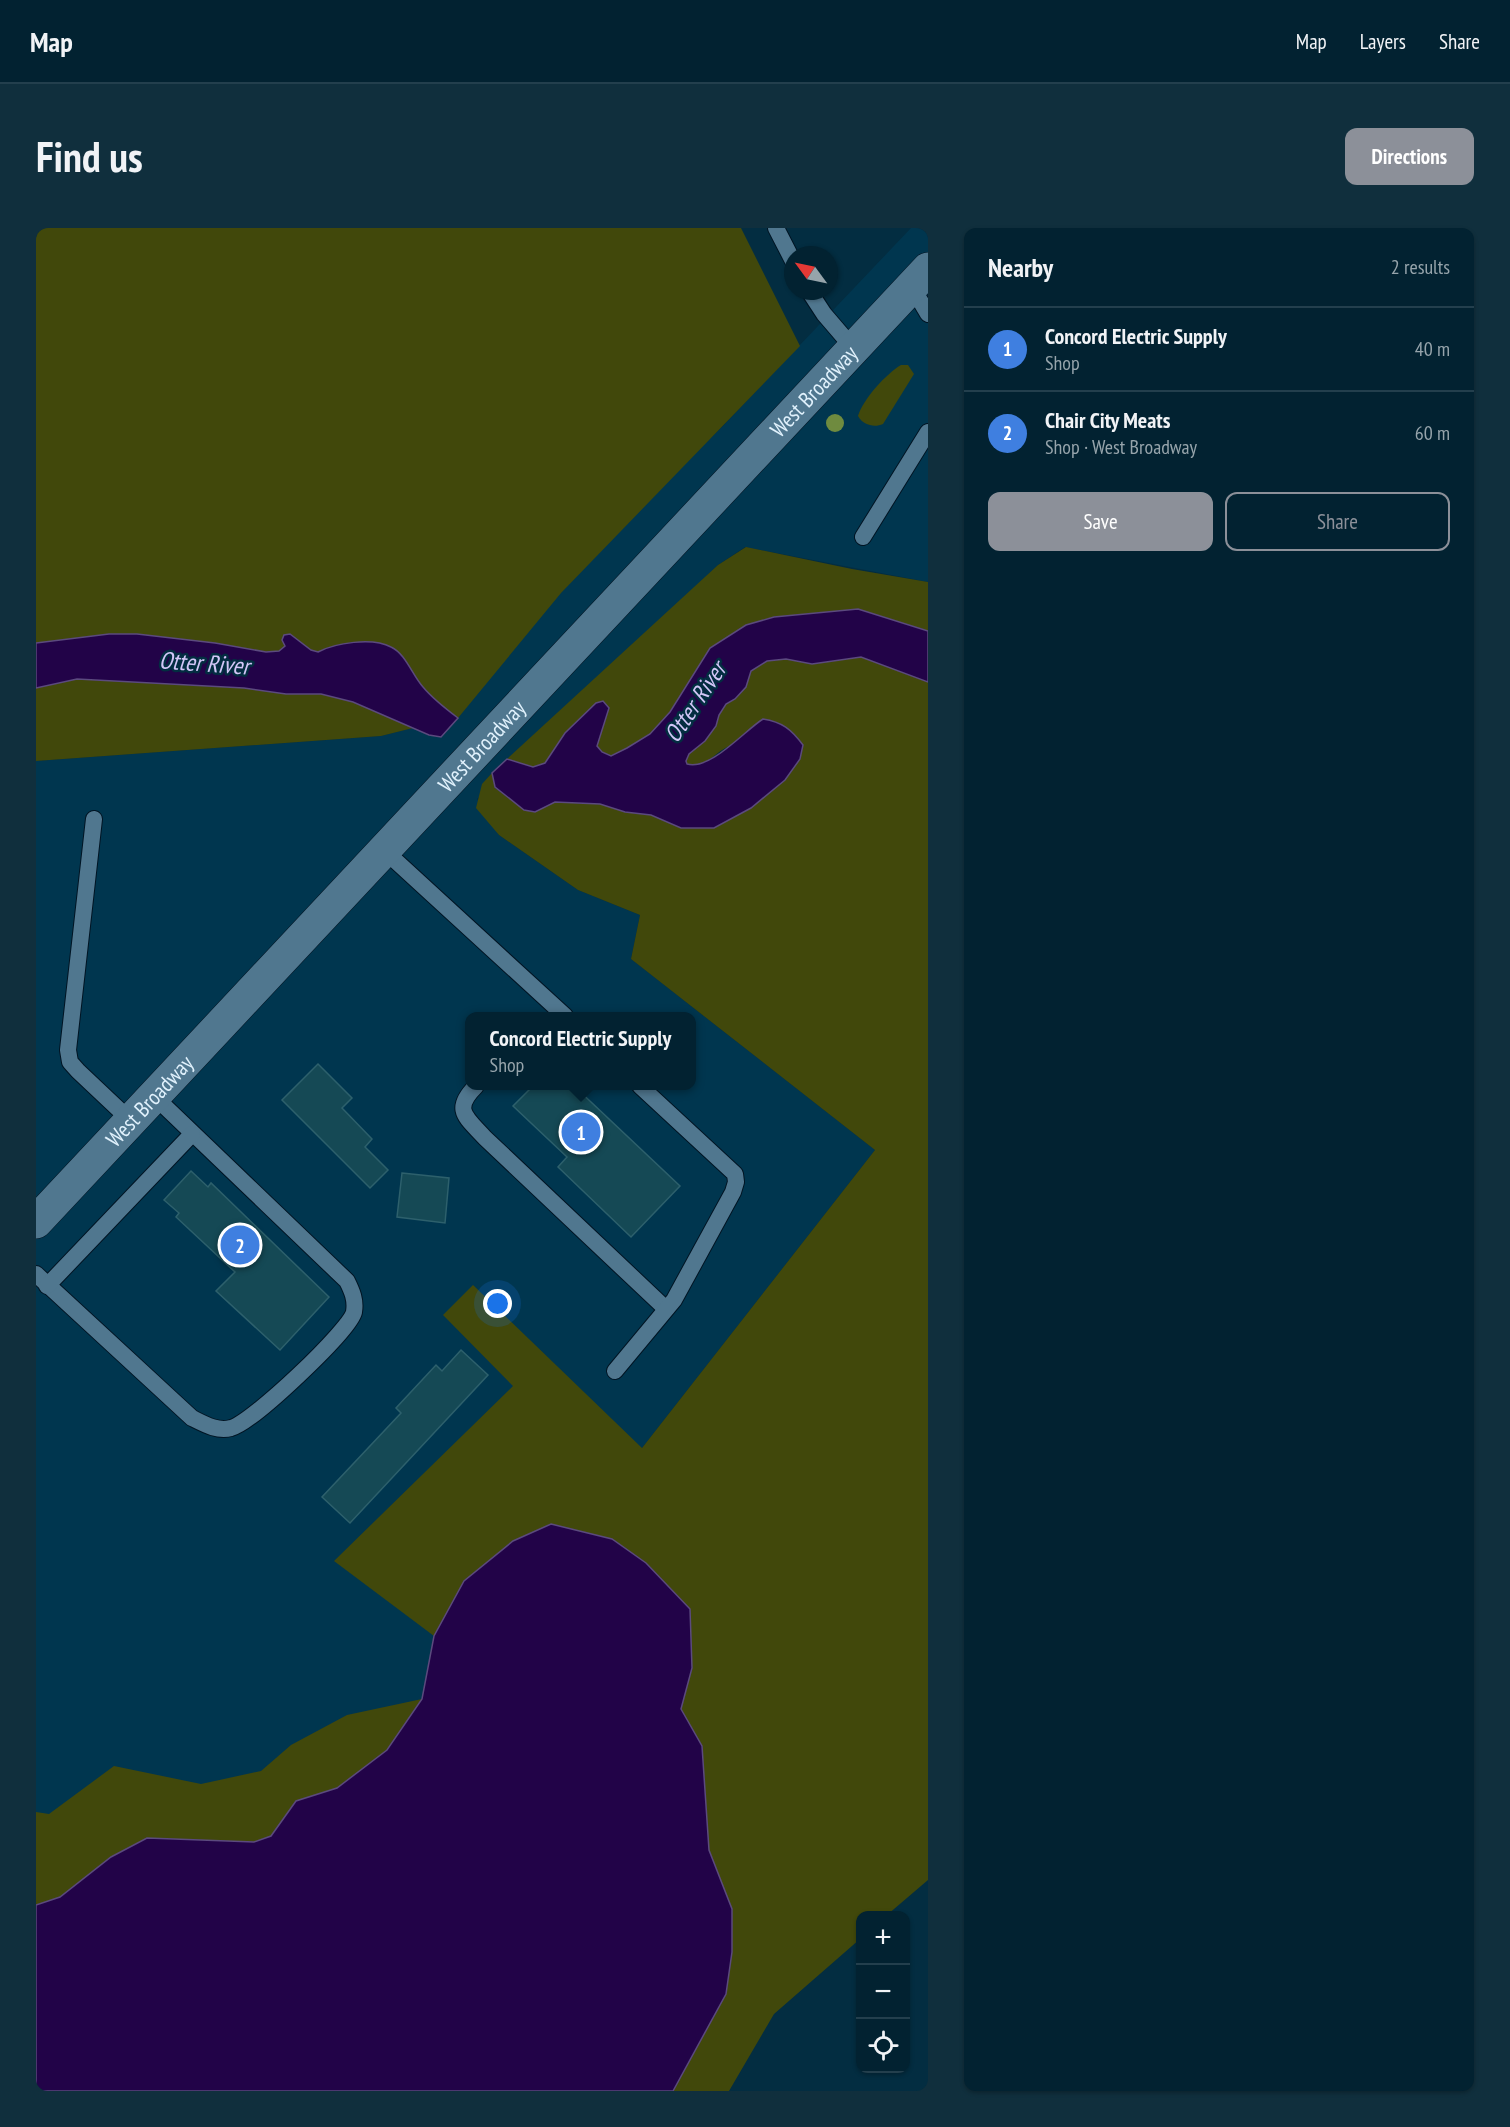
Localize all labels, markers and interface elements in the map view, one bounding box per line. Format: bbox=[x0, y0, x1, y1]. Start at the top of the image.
text: Map bbox=[30, 23, 73, 60]
text: Map bbox=[1296, 28, 1327, 55]
text: Layers bbox=[1360, 28, 1406, 55]
text: Share bbox=[1439, 28, 1480, 55]
button: Directions bbox=[1345, 128, 1474, 185]
text: Find us bbox=[36, 129, 143, 184]
north arrow bbox=[784, 246, 838, 300]
text: Nearby bbox=[988, 251, 1053, 284]
text: 2 results bbox=[1391, 254, 1450, 280]
text: Concord Electric Supply bbox=[1045, 322, 1227, 350]
text: 1 bbox=[1003, 336, 1012, 362]
text: 40 m bbox=[1415, 336, 1450, 362]
street label: West Broadway bbox=[764, 339, 864, 443]
text: Shop bbox=[1045, 350, 1080, 376]
text: Chair City Meats bbox=[1045, 406, 1170, 434]
text: 2 bbox=[1003, 420, 1012, 446]
text: 60 m bbox=[1415, 420, 1450, 446]
text: Shop · West Broadway bbox=[1045, 434, 1197, 460]
button: Save bbox=[988, 492, 1213, 551]
button: Share bbox=[1225, 492, 1450, 551]
water label: Otter River bbox=[158, 644, 254, 682]
water label: Otter River bbox=[657, 653, 735, 748]
street label: West Broadway bbox=[432, 694, 532, 798]
popup bbox=[465, 1012, 696, 1090]
text: Concord Electric Supply bbox=[490, 1024, 671, 1052]
street label: West Broadway bbox=[100, 1049, 200, 1153]
text: Shop bbox=[490, 1052, 524, 1078]
pin: 1 bbox=[562, 1110, 600, 1154]
pin: 2 bbox=[220, 1222, 260, 1268]
your location bbox=[483, 1289, 512, 1318]
map controls bbox=[856, 1911, 910, 2073]
button: + bbox=[856, 1911, 910, 1965]
button: − bbox=[856, 1965, 910, 2019]
button: locate bbox=[856, 2019, 910, 2073]

